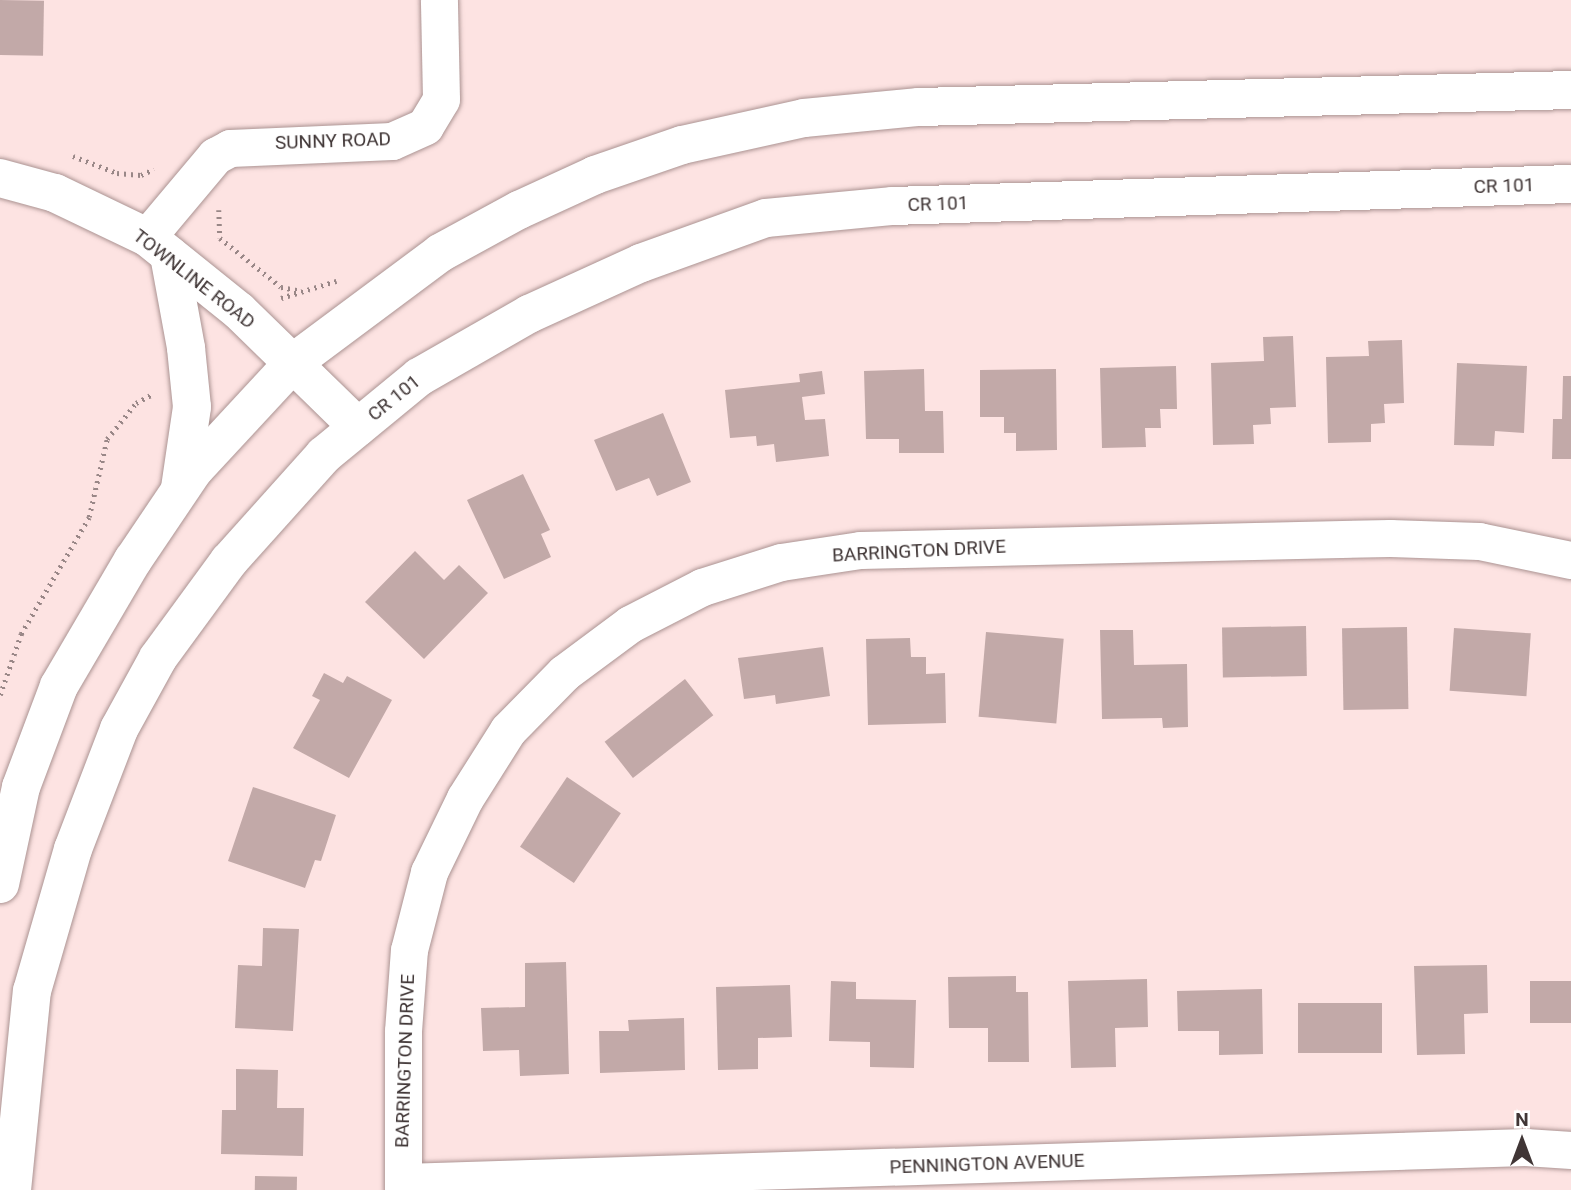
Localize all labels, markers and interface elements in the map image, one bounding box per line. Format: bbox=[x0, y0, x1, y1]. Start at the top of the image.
street label: SUNNY ROAD bbox=[275, 128, 391, 154]
street label: CR 101 bbox=[1473, 174, 1535, 198]
street label: CR 101 bbox=[907, 192, 969, 216]
street label: TOWNLINE ROAD bbox=[128, 224, 260, 334]
street label: CR 101 bbox=[363, 370, 425, 426]
street label: BARRINGTON DRIVE bbox=[832, 535, 1006, 567]
street label: BARRINGTON DRIVE bbox=[391, 974, 419, 1148]
north arrow bbox=[1487, 1106, 1557, 1176]
text: N bbox=[1515, 1108, 1529, 1131]
street label: PENNINGTON AVENUE bbox=[889, 1149, 1085, 1179]

